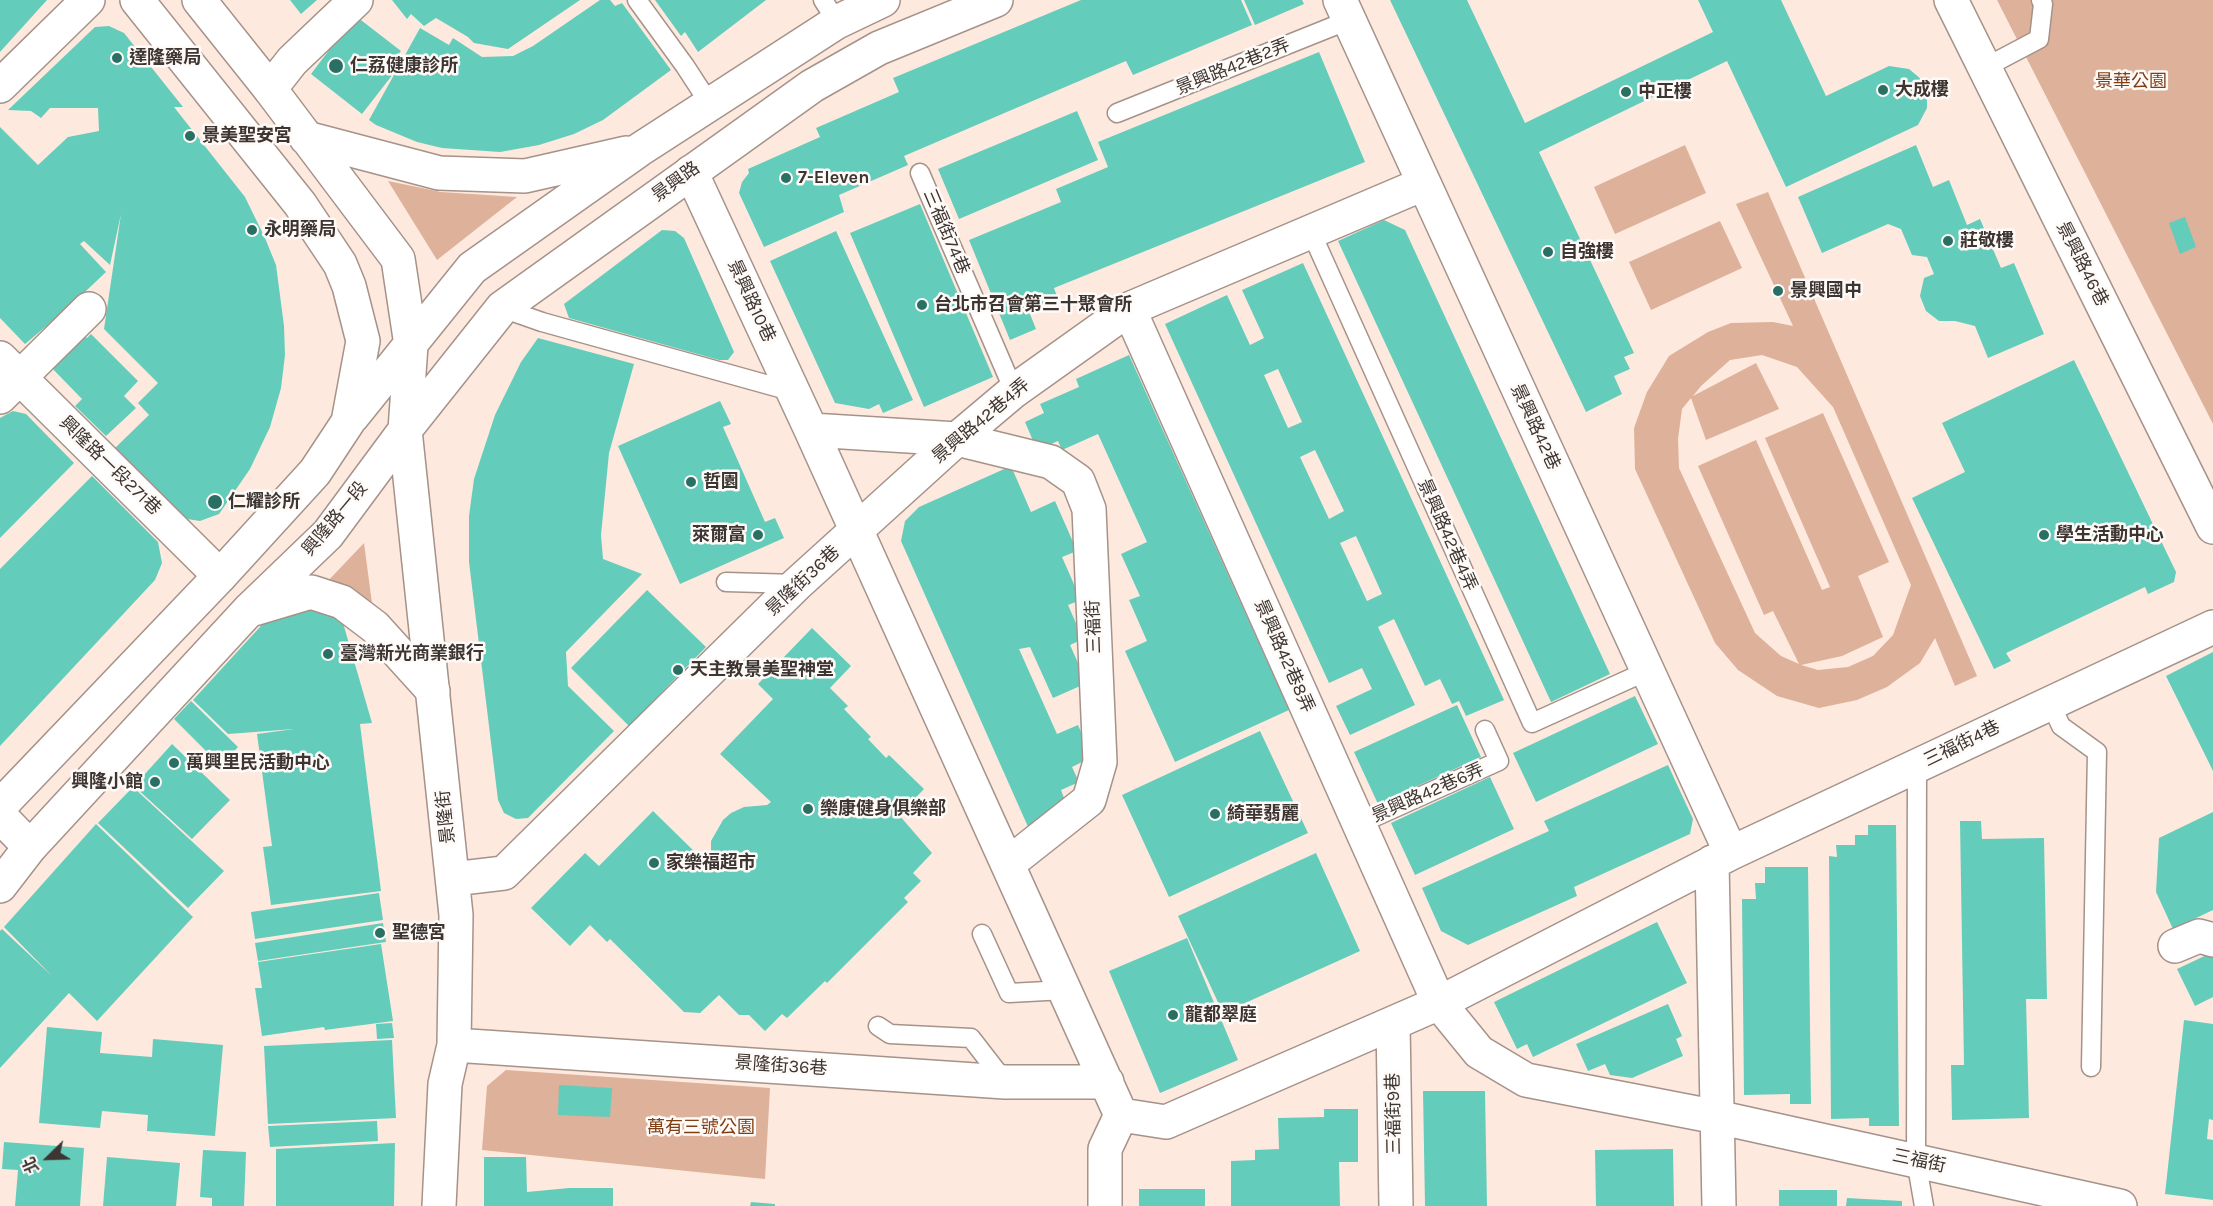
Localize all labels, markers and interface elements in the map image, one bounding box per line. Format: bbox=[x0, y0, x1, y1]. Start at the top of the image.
street label: 景興路42巷2弄 bbox=[1173, 34, 1293, 100]
place label: 達隆藥局 bbox=[129, 47, 201, 69]
marker: 達隆藥局 bbox=[110, 51, 124, 65]
place label: 仁荔健康診所 bbox=[350, 55, 458, 77]
marker: 仁荔健康診所 bbox=[327, 57, 345, 75]
park label: 景華公園 bbox=[2095, 71, 2167, 93]
place label: 大成樓 bbox=[1895, 79, 1949, 101]
place label: 中正樓 bbox=[1638, 81, 1692, 103]
marker: 大成樓 bbox=[1876, 83, 1890, 97]
marker: 中正樓 bbox=[1619, 85, 1633, 99]
place label: 景美聖安宮 bbox=[202, 125, 292, 147]
marker: 景美聖安宮 bbox=[183, 129, 197, 143]
street label: 景興路 bbox=[648, 157, 704, 207]
place label: 7-Eleven bbox=[798, 167, 869, 189]
marker: 7-Eleven bbox=[779, 171, 793, 185]
street label: 三福街74巷 bbox=[918, 186, 974, 278]
street label: 景興路46巷 bbox=[2051, 218, 2113, 310]
place label: 永明藥局 bbox=[264, 219, 336, 241]
marker: 永明藥局 bbox=[245, 223, 259, 237]
place label: 莊敬樓 bbox=[1960, 230, 2014, 252]
marker: 莊敬樓 bbox=[1941, 234, 1955, 248]
place label: 自強樓 bbox=[1560, 241, 1614, 263]
marker: 自強樓 bbox=[1541, 245, 1555, 259]
street label: 景興路10巷 bbox=[722, 256, 780, 346]
place label: 景興國中 bbox=[1790, 280, 1862, 302]
marker: 景興國中 bbox=[1771, 284, 1785, 298]
place label: 台北市召會第三十聚會所 bbox=[934, 294, 1132, 316]
marker: 台北市召會第三十聚會所 bbox=[915, 298, 929, 312]
street label: 景興路42巷4弄 bbox=[928, 374, 1034, 468]
street label: 景興路42巷 bbox=[1506, 381, 1564, 473]
street label: 興隆路一段271巷 bbox=[55, 412, 165, 520]
place label: 哲園 bbox=[703, 471, 739, 493]
marker: 哲園 bbox=[684, 475, 698, 489]
street label: 景興路42巷4弄 bbox=[1413, 476, 1481, 594]
street label: 興隆路一段 bbox=[298, 478, 372, 560]
place label: 仁耀診所 bbox=[228, 491, 300, 513]
marker: 仁耀診所 bbox=[206, 493, 224, 511]
place label: 萊爾富 bbox=[692, 524, 746, 546]
place label: 學生活動中心 bbox=[2056, 524, 2164, 546]
marker: 萊爾富 bbox=[751, 528, 765, 542]
marker: 學生活動中心 bbox=[2037, 528, 2051, 542]
street label: 景隆街36巷 bbox=[762, 541, 844, 621]
street label: 景興路42巷8弄 bbox=[1249, 596, 1319, 716]
street label: 三福街 bbox=[1082, 600, 1106, 654]
place label: 臺灣新光商業銀行 bbox=[340, 643, 484, 665]
marker: 臺灣新光商業銀行 bbox=[321, 647, 335, 661]
place label: 天主教景美聖神堂 bbox=[690, 659, 834, 681]
marker: 天主教景美聖神堂 bbox=[671, 663, 685, 677]
street label: 三福街4巷 bbox=[1920, 716, 2004, 772]
place label: 萬興里民活動中心 bbox=[186, 752, 330, 774]
marker: 萬興里民活動中心 bbox=[167, 756, 181, 770]
street label: 景興路42巷6弄 bbox=[1368, 759, 1488, 827]
place label: 興隆小館 bbox=[71, 771, 143, 793]
marker: 興隆小館 bbox=[148, 775, 162, 789]
street label: 景隆街 bbox=[432, 789, 460, 845]
place label: 樂康健身俱樂部 bbox=[820, 798, 946, 820]
marker: 樂康健身俱樂部 bbox=[801, 802, 815, 816]
place label: 綺華翡麗 bbox=[1227, 803, 1299, 825]
marker: 綺華翡麗 bbox=[1208, 807, 1222, 821]
place label: 家樂福超市 bbox=[666, 852, 756, 874]
marker: 家樂福超市 bbox=[647, 856, 661, 870]
place label: 聖德宮 bbox=[392, 922, 446, 944]
marker: 聖德宮 bbox=[373, 926, 387, 940]
place label: 龍都翠庭 bbox=[1185, 1004, 1257, 1026]
marker: 龍都翠庭 bbox=[1166, 1008, 1180, 1022]
street label: 景隆街36巷 bbox=[734, 1052, 828, 1080]
street label: 三福街9巷 bbox=[1382, 1073, 1406, 1155]
park label: 萬有三號公園 bbox=[647, 1117, 755, 1139]
north arrow bbox=[18, 1128, 78, 1188]
street label: 三福街 bbox=[1890, 1145, 1948, 1177]
text: 北 bbox=[19, 1154, 43, 1176]

